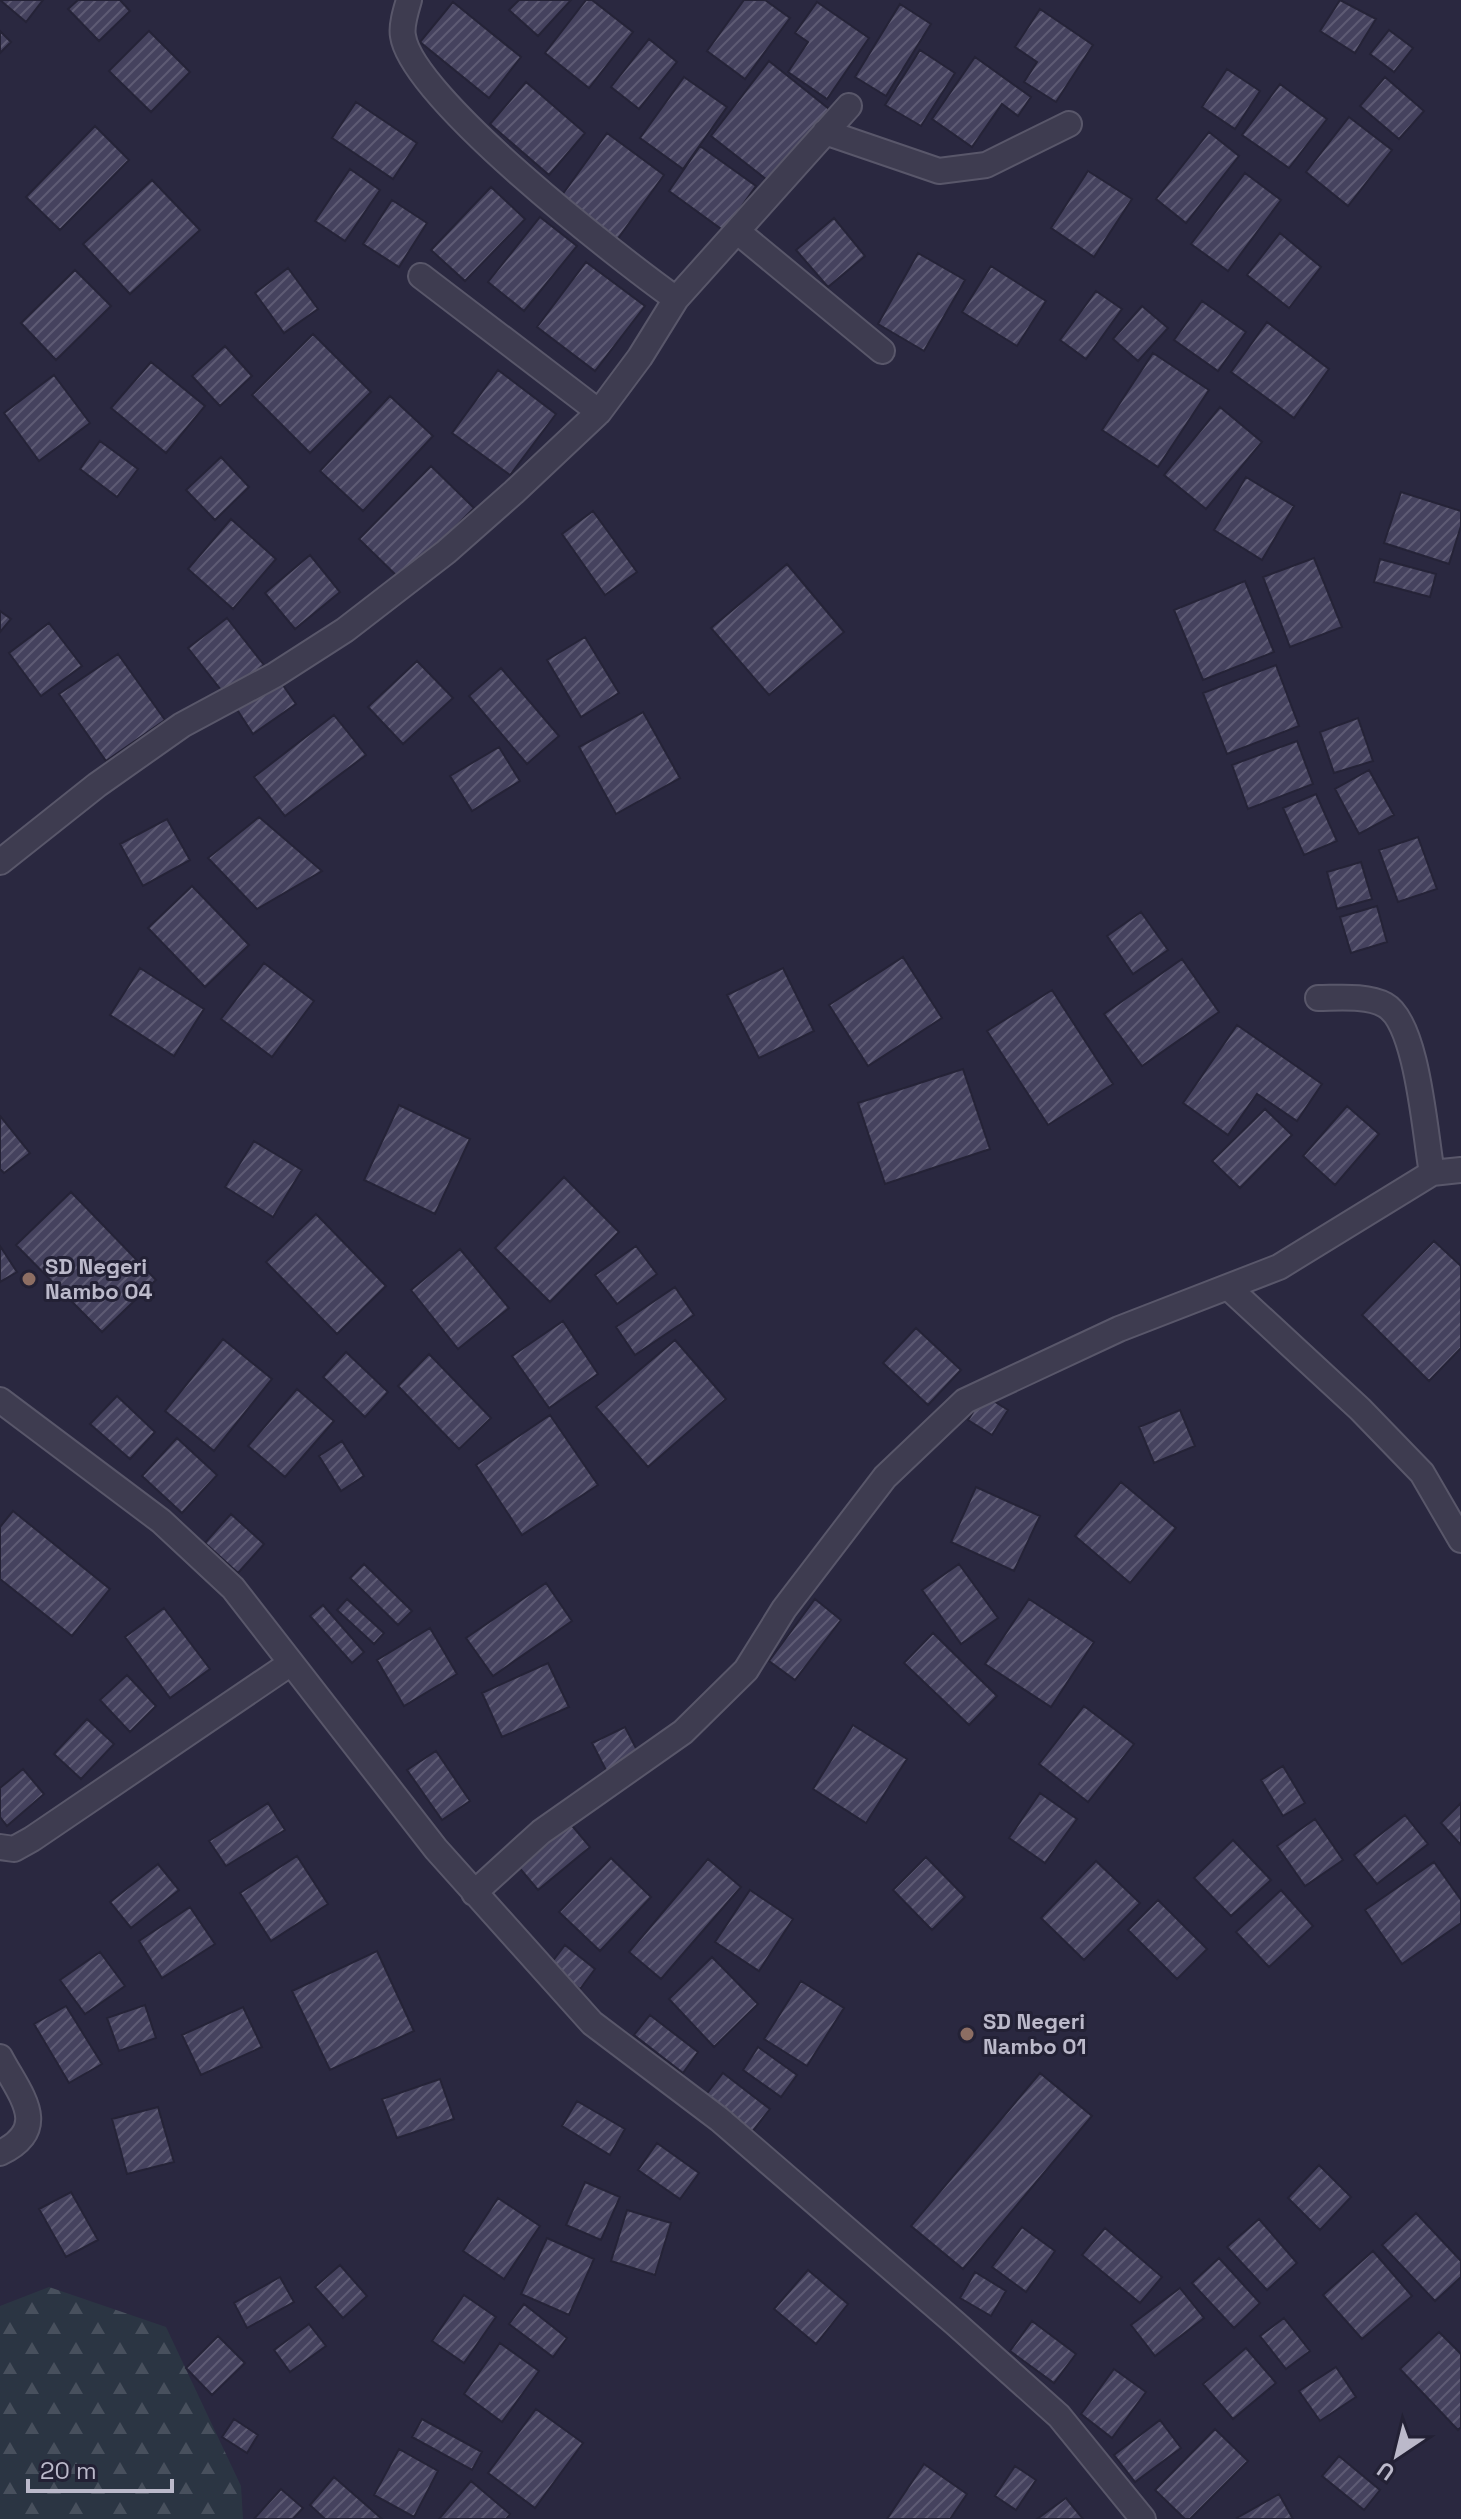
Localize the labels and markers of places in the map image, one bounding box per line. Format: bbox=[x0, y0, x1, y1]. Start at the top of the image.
place label: SD Negeri Nambo 04 bbox=[45, 1252, 153, 1305]
marker: SD Negeri Nambo 04 bbox=[20, 1270, 38, 1288]
place label: SD Negeri Nambo 01 bbox=[983, 2007, 1087, 2060]
marker: SD Negeri Nambo 01 bbox=[958, 2025, 976, 2043]

